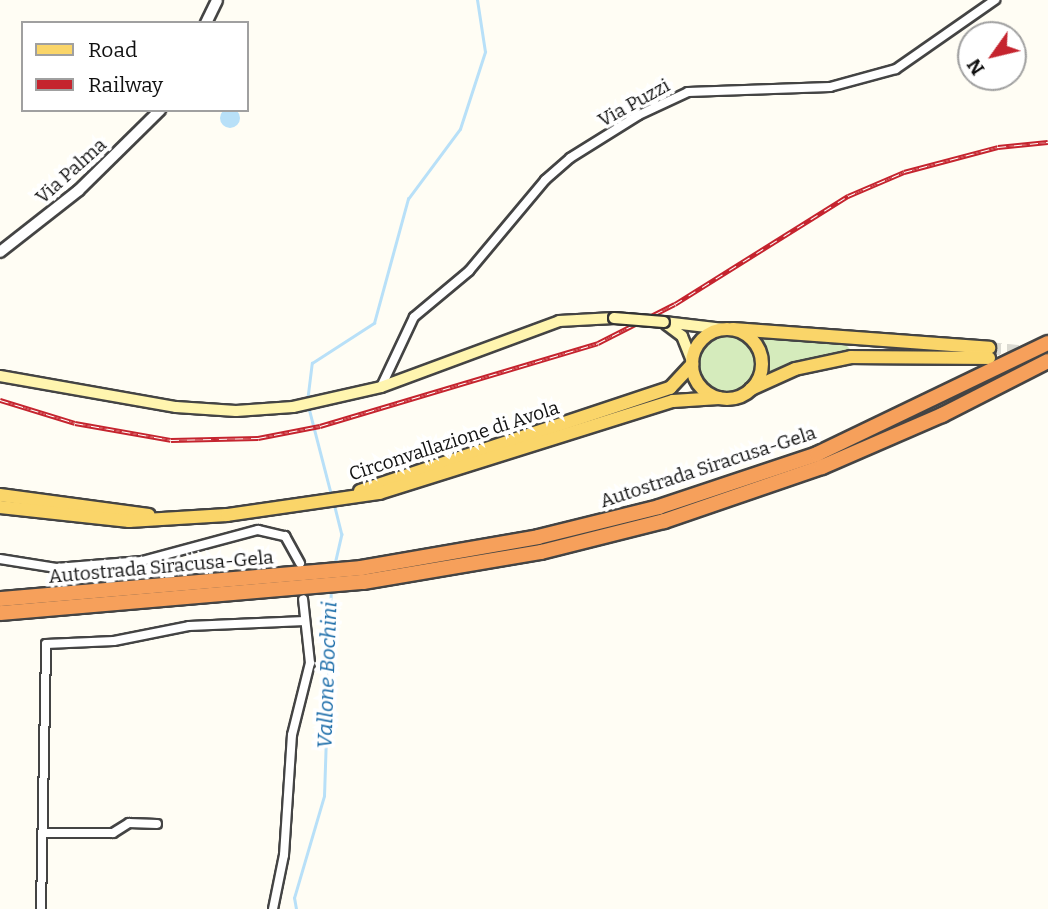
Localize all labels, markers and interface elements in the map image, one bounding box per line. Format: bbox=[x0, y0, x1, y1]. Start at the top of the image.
legend bbox=[21, 21, 248, 112]
north arrow bbox=[957, 21, 1027, 91]
text: Road bbox=[88, 37, 137, 63]
text: N bbox=[962, 54, 989, 79]
text: Railway bbox=[88, 72, 163, 98]
street label: Via Puzzi bbox=[594, 74, 674, 132]
street label: Via Palma bbox=[31, 133, 111, 209]
street label: Circonvallazione di Avola bbox=[346, 396, 562, 486]
street label: Autostrada Siracusa-Gela bbox=[597, 421, 819, 513]
street label: Autostrada Siracusa-Gela bbox=[48, 546, 274, 588]
water label: Vallone Bochini bbox=[312, 601, 342, 749]

